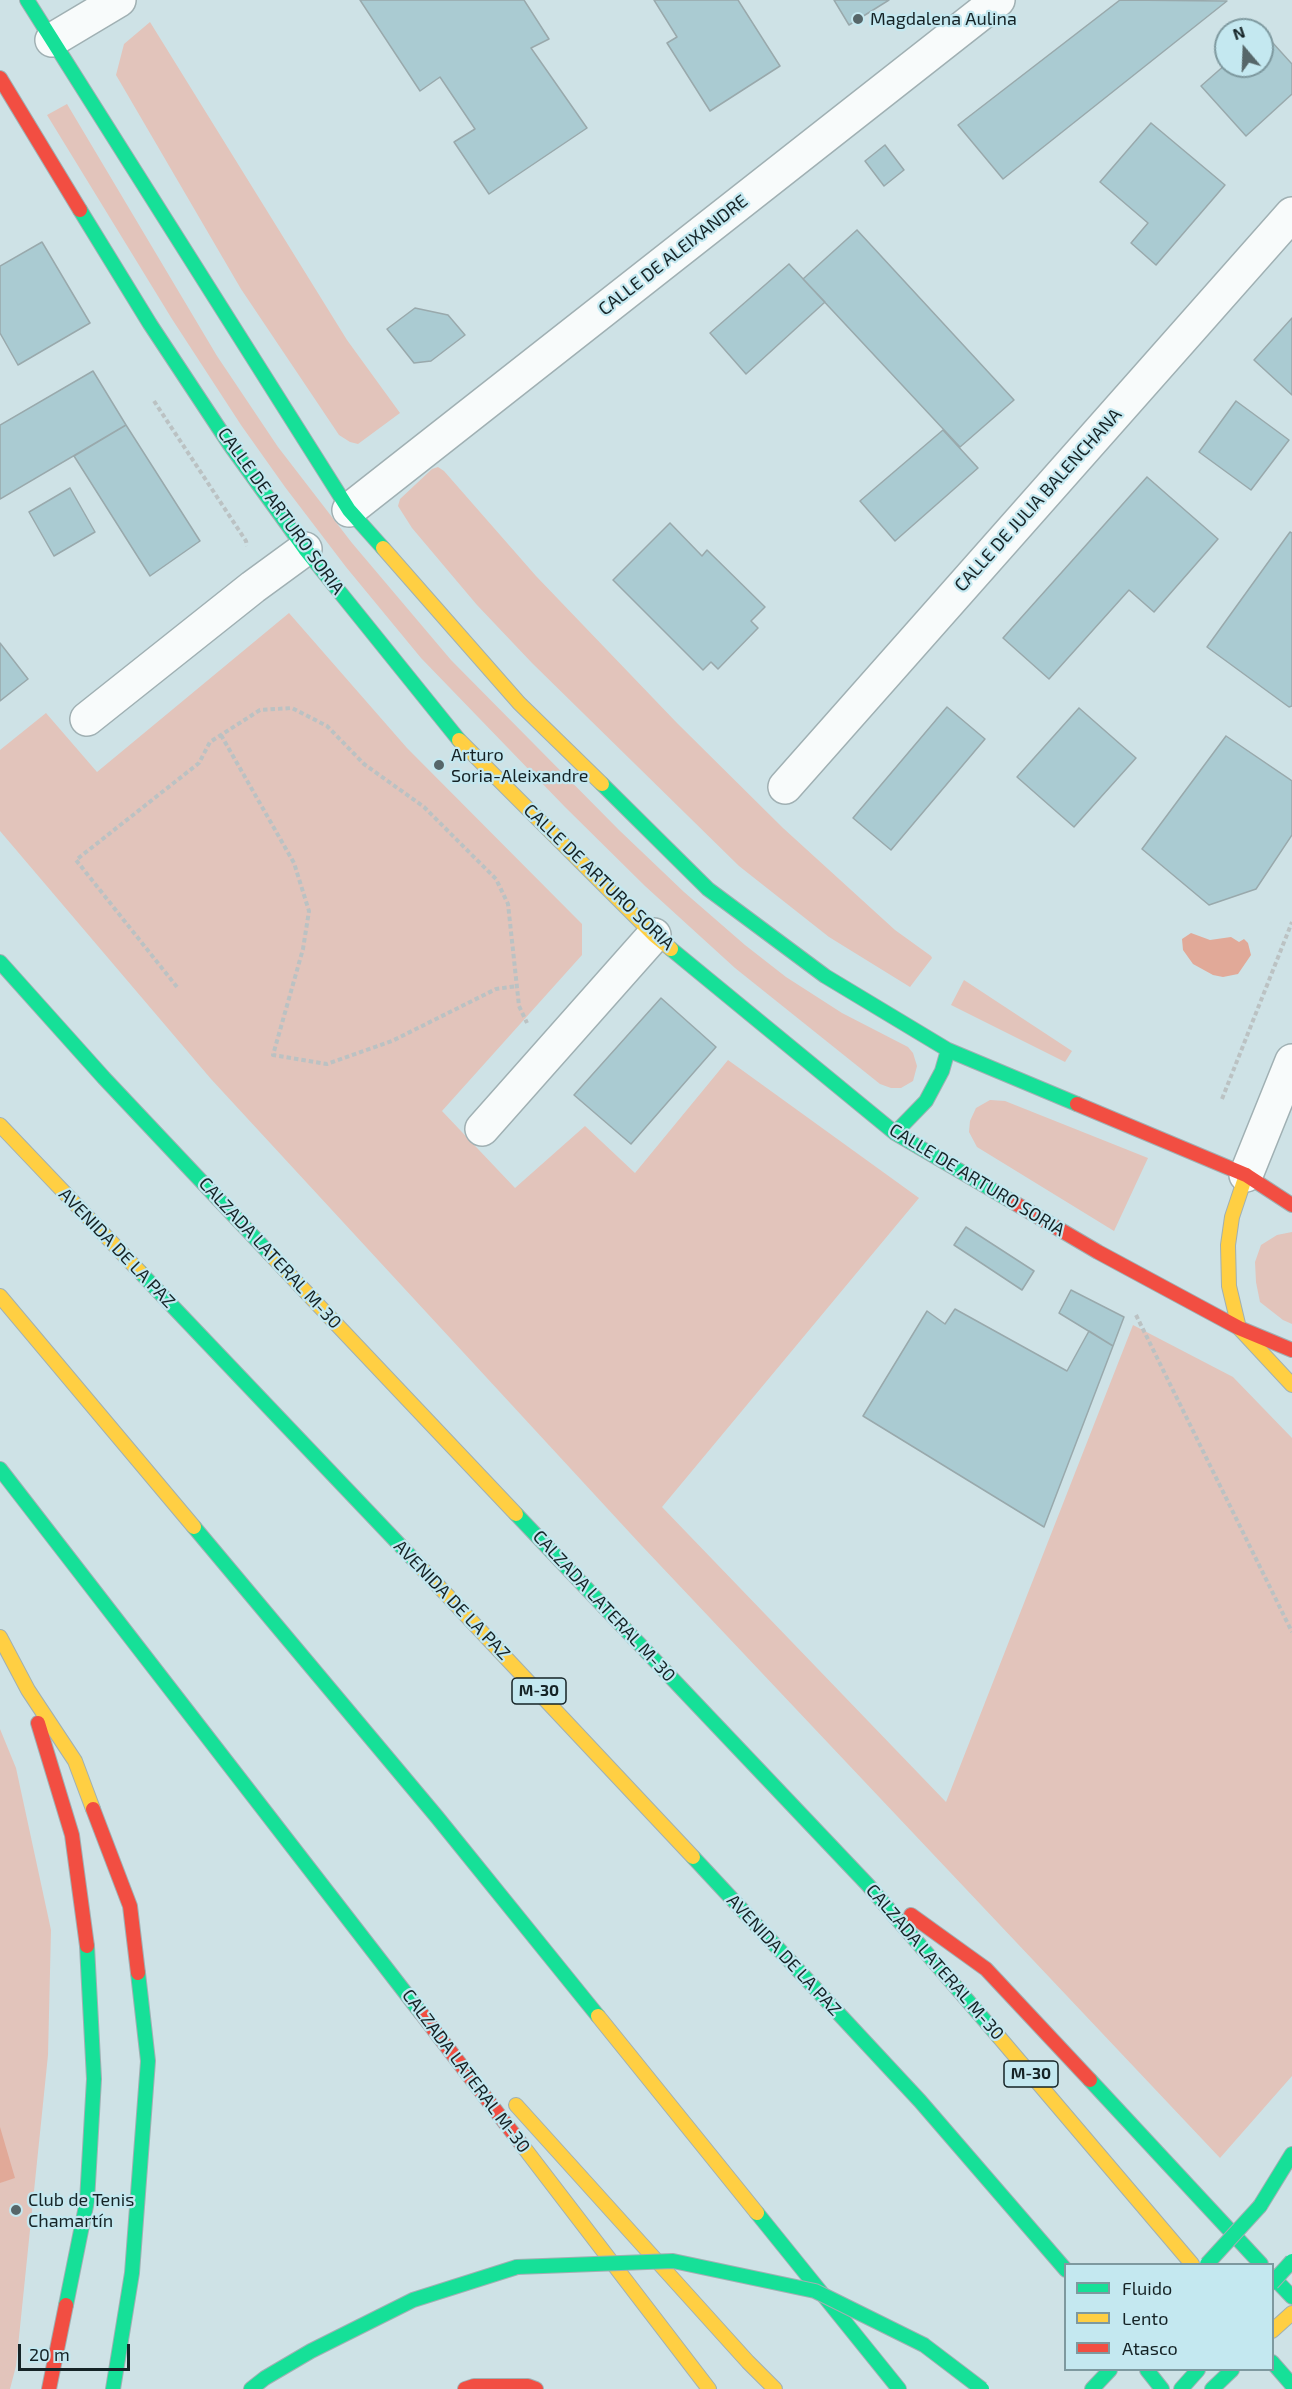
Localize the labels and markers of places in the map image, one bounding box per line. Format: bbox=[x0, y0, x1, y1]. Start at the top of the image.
place label: Magdalena Aulina bbox=[870, 8, 1017, 30]
marker: Magdalena Aulina bbox=[851, 12, 865, 26]
place label: Arturo Soria-Aleixandre bbox=[451, 744, 588, 786]
marker: Arturo Soria-Aleixandre bbox=[432, 758, 446, 772]
place label: Club de Tenis Chamartín bbox=[28, 2189, 134, 2232]
marker: Club de Tenis Chamartín bbox=[9, 2203, 23, 2217]

